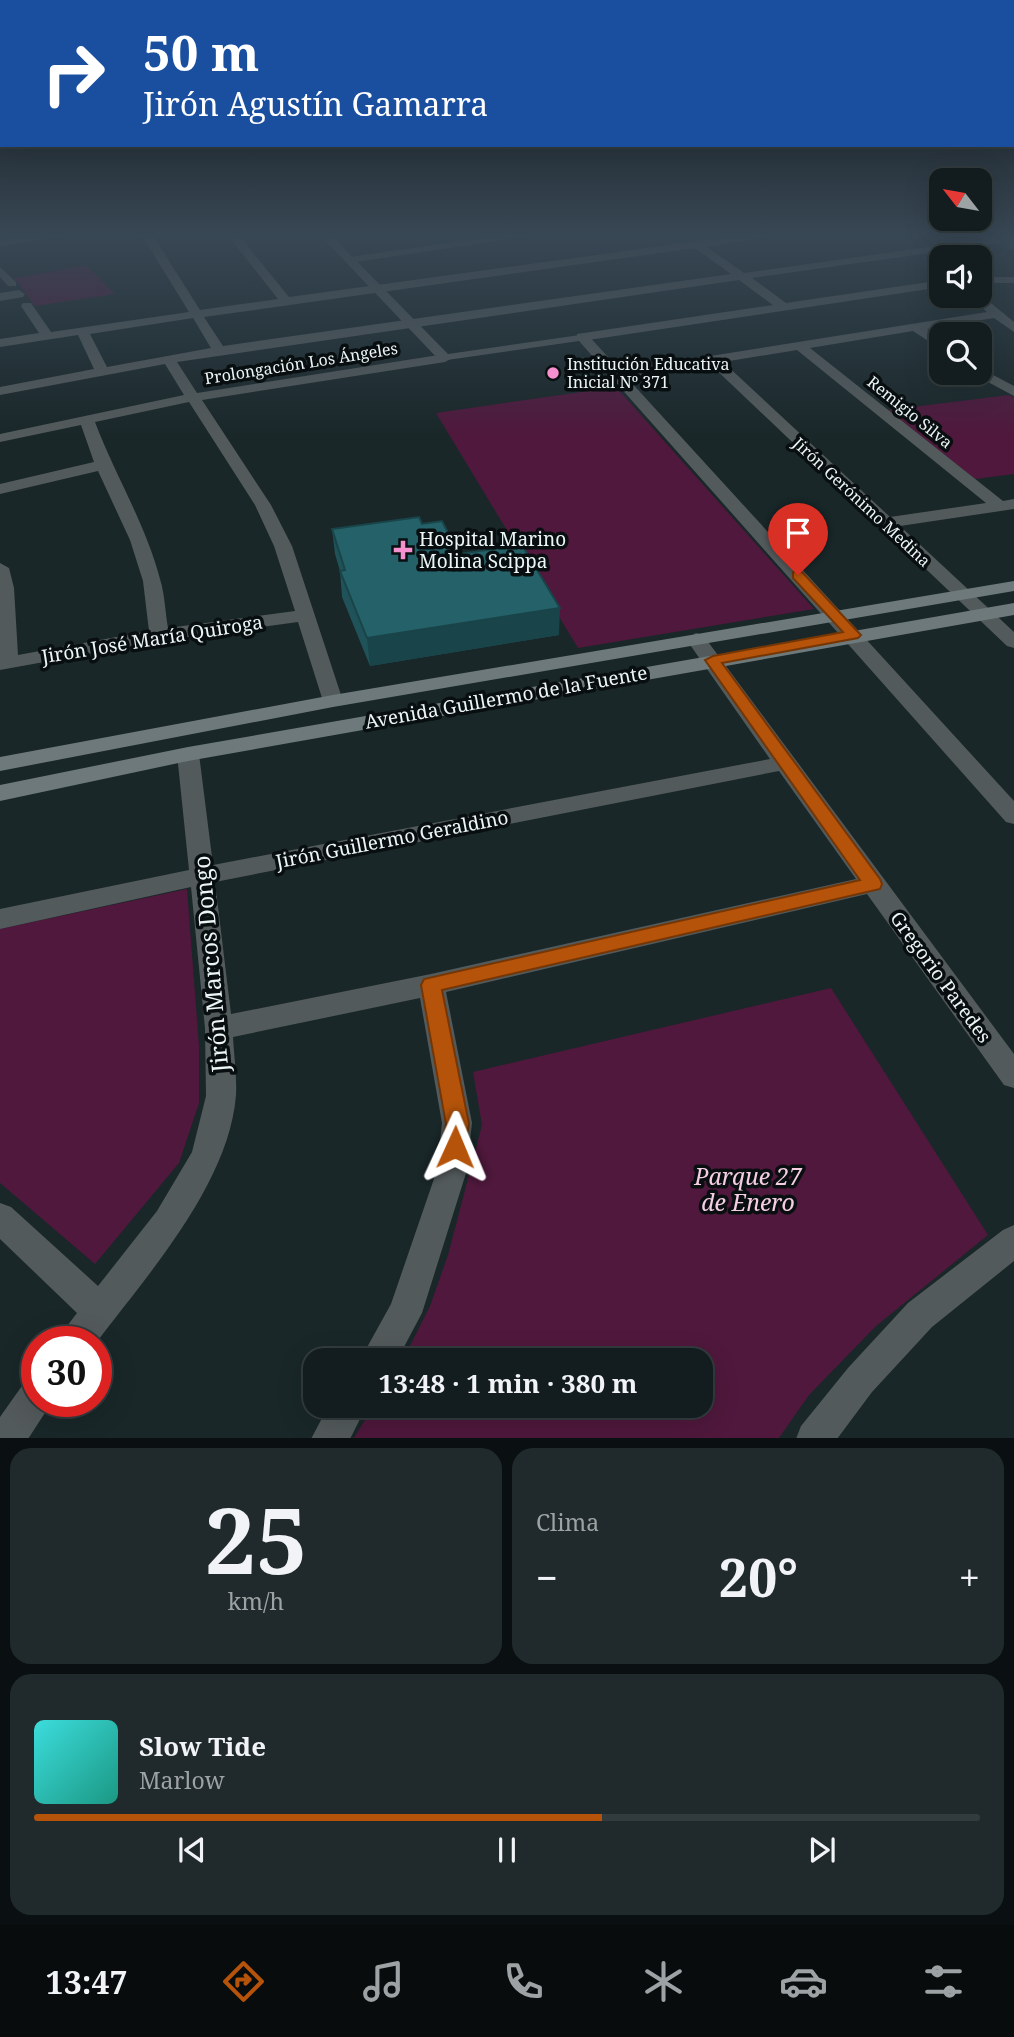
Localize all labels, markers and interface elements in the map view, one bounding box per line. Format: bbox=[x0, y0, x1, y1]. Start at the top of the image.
text: 50 m bbox=[143, 19, 259, 85]
icon: right bbox=[28, 28, 119, 119]
text: Jirón Agustín Gamarra bbox=[143, 82, 488, 125]
north arrow bbox=[929, 168, 992, 231]
map controls bbox=[929, 168, 992, 385]
button: sound bbox=[929, 245, 992, 308]
button: search bbox=[929, 322, 992, 385]
street label: Prolongación Los Ángeles bbox=[203, 337, 399, 389]
place label: Institución Educativa Inicial Nº 371 bbox=[567, 353, 730, 393]
marker: Institución Educativa Inicial Nº 371 bbox=[545, 365, 561, 381]
street label: Remigio Silva bbox=[863, 371, 957, 453]
street label: Jirón Gerónimo Medina bbox=[788, 432, 936, 572]
pin bbox=[768, 503, 828, 575]
icon: arrive bbox=[779, 514, 817, 552]
place label: Hospital Marino Molina Scippa bbox=[419, 526, 566, 574]
marker: Hospital Marino Molina Scippa bbox=[393, 540, 413, 560]
street label: Jirón José María Quiroga bbox=[39, 609, 264, 669]
street label: Avenida Guillermo de la Fuente bbox=[363, 659, 649, 735]
street label: Jirón Guillermo Geraldino bbox=[273, 804, 510, 874]
street label: Jirón Marcos Dongo bbox=[185, 854, 235, 1075]
street label: Gregorio Paredes bbox=[884, 906, 998, 1048]
position arrow bbox=[418, 1110, 492, 1184]
park label: Parque 27 de Enero bbox=[693, 1160, 803, 1218]
speed limit sign: 30 bbox=[21, 1326, 112, 1417]
text: 13:48 · 1 min · 380 m bbox=[378, 1365, 638, 1401]
text: 25 bbox=[205, 1477, 307, 1601]
text: Clima bbox=[536, 1506, 599, 1538]
text: 20° bbox=[719, 1541, 798, 1612]
text: − bbox=[536, 1551, 558, 1603]
text: + bbox=[959, 1551, 980, 1603]
text: km/h bbox=[228, 1585, 284, 1617]
text: Slow Tide bbox=[139, 1728, 266, 1764]
text: Marlow bbox=[139, 1764, 225, 1796]
icon: previous bbox=[173, 1831, 211, 1869]
icon: pause bbox=[488, 1831, 526, 1869]
icon: next bbox=[803, 1831, 841, 1869]
icon: directions bbox=[219, 1957, 268, 2006]
icon: music bbox=[359, 1957, 408, 2006]
icon: phone bbox=[499, 1957, 548, 2006]
icon: climate bbox=[639, 1957, 688, 2006]
icon: car bbox=[779, 1957, 828, 2006]
icon: filters bbox=[919, 1957, 968, 2006]
text: 13:47 bbox=[46, 1960, 128, 2003]

